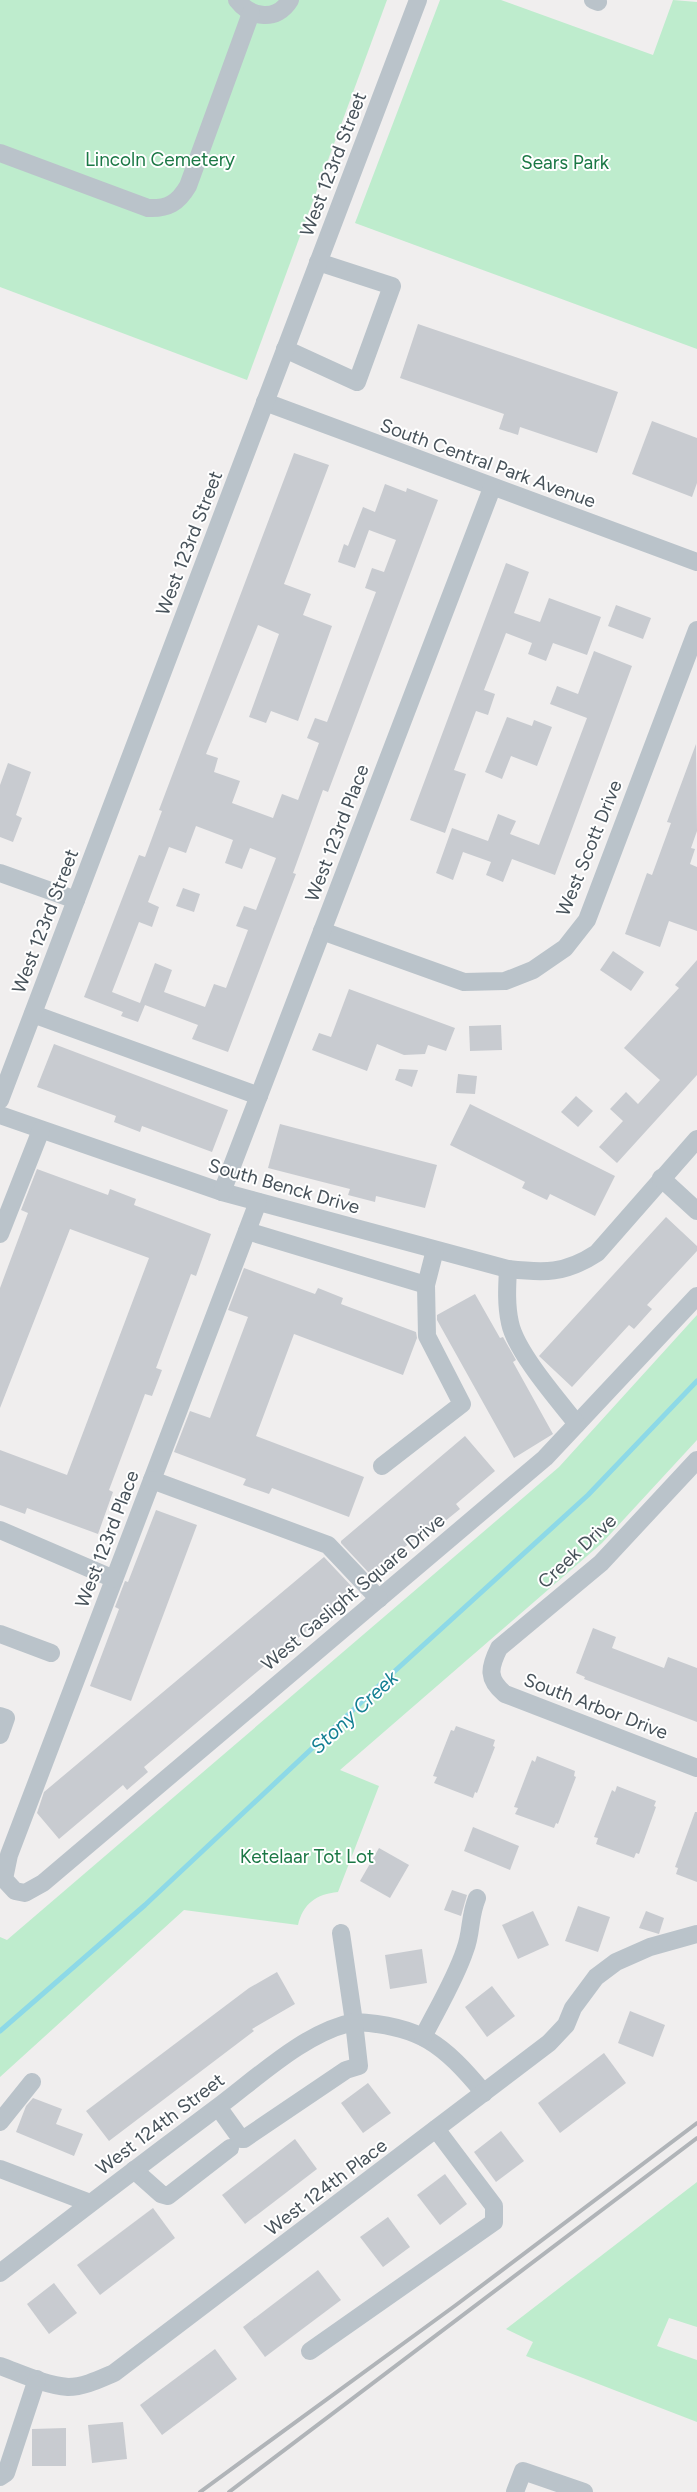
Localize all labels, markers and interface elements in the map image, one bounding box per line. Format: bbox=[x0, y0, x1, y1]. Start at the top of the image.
street label: West 123rd Street bbox=[295, 89, 371, 239]
park label: Lincoln Cemetery bbox=[85, 148, 235, 171]
park label: Sears Park bbox=[521, 151, 610, 174]
street label: South Central Park Avenue bbox=[377, 413, 599, 513]
street label: West 123rd Street bbox=[151, 468, 227, 618]
street label: West 123rd Place bbox=[300, 761, 374, 905]
street label: West Scott Drive bbox=[551, 777, 627, 919]
street label: West 123rd Street bbox=[7, 846, 83, 996]
street label: South Benck Drive bbox=[206, 1153, 362, 1219]
street label: West 123rd Place bbox=[70, 1467, 144, 1611]
street label: West Gaslight Square Drive bbox=[257, 1509, 449, 1675]
street label: Creek Drive bbox=[533, 1509, 621, 1593]
water label: Stony Creek bbox=[305, 1665, 404, 1759]
street label: South Arbor Drive bbox=[521, 1668, 671, 1744]
park label: Ketelaar Tot Lot bbox=[240, 1845, 374, 1868]
street label: West 124th Street bbox=[91, 2068, 229, 2180]
street label: West 124th Place bbox=[260, 2134, 392, 2240]

